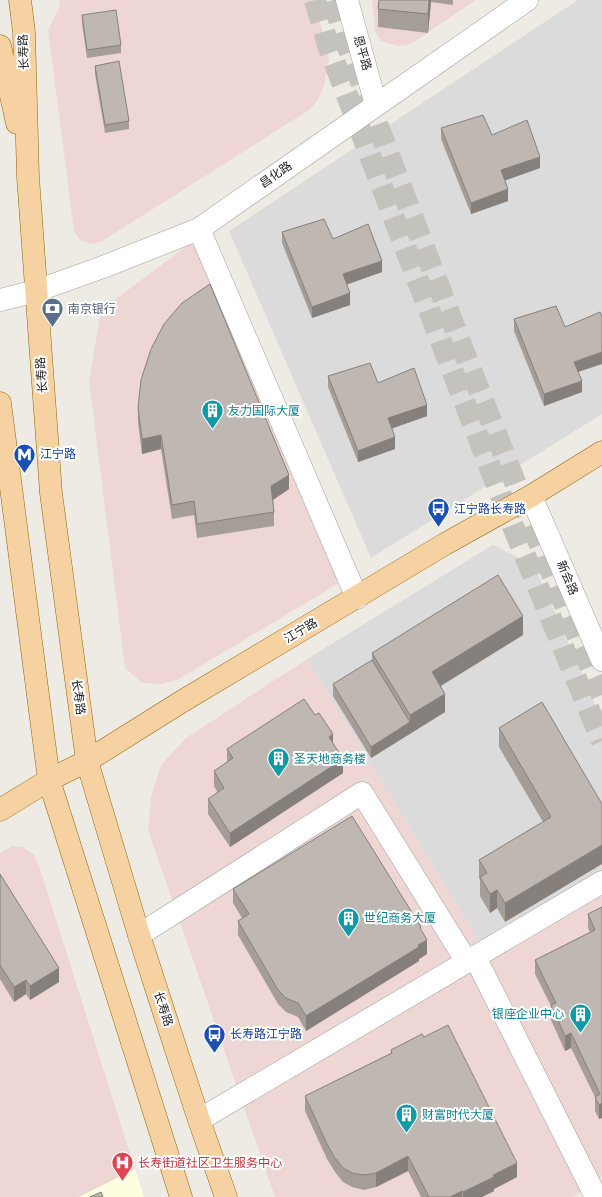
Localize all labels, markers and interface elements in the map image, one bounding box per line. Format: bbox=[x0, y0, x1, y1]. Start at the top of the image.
street label: 长寿路 bbox=[16, 34, 32, 70]
street label: 恩平路 bbox=[350, 34, 374, 72]
street label: 昌化路 bbox=[257, 159, 295, 191]
bank icon: 南京银行 bbox=[39, 296, 65, 329]
place label: 南京银行 bbox=[68, 302, 116, 317]
street label: 长寿路 bbox=[33, 357, 51, 393]
building icon: 友力国际大厦 bbox=[199, 398, 225, 431]
place label: 友力国际大厦 bbox=[228, 404, 300, 419]
metro station icon: 江宁路 bbox=[12, 441, 38, 474]
place label: 江宁路 bbox=[40, 447, 76, 462]
bus stop icon: 江宁路长寿路 bbox=[426, 496, 452, 529]
place label: 江宁路长寿路 bbox=[454, 502, 526, 517]
street label: 新会路 bbox=[553, 558, 581, 598]
street label: 江宁路 bbox=[282, 615, 320, 647]
street label: 长寿路 bbox=[68, 678, 88, 716]
building icon: 圣天地商务楼 bbox=[265, 746, 291, 779]
place label: 圣天地商务楼 bbox=[294, 752, 366, 767]
building icon: 世纪商务大厦 bbox=[335, 905, 361, 938]
place label: 世纪商务大厦 bbox=[364, 911, 436, 926]
street label: 长寿路 bbox=[150, 990, 176, 1028]
building icon: 银座企业中心 bbox=[567, 1001, 593, 1034]
place label: 银座企业中心 bbox=[492, 1007, 564, 1022]
bus stop icon: 长寿路江宁路 bbox=[201, 1021, 227, 1054]
place label: 长寿路江宁路 bbox=[230, 1027, 302, 1042]
building icon: 财富时代大厦 bbox=[393, 1102, 419, 1135]
place label: 财富时代大厦 bbox=[422, 1108, 494, 1123]
hospital icon: 长寿街道社区卫生服务中心 bbox=[110, 1150, 136, 1183]
place label: 长寿街道社区卫生服务中心 bbox=[138, 1156, 282, 1171]

